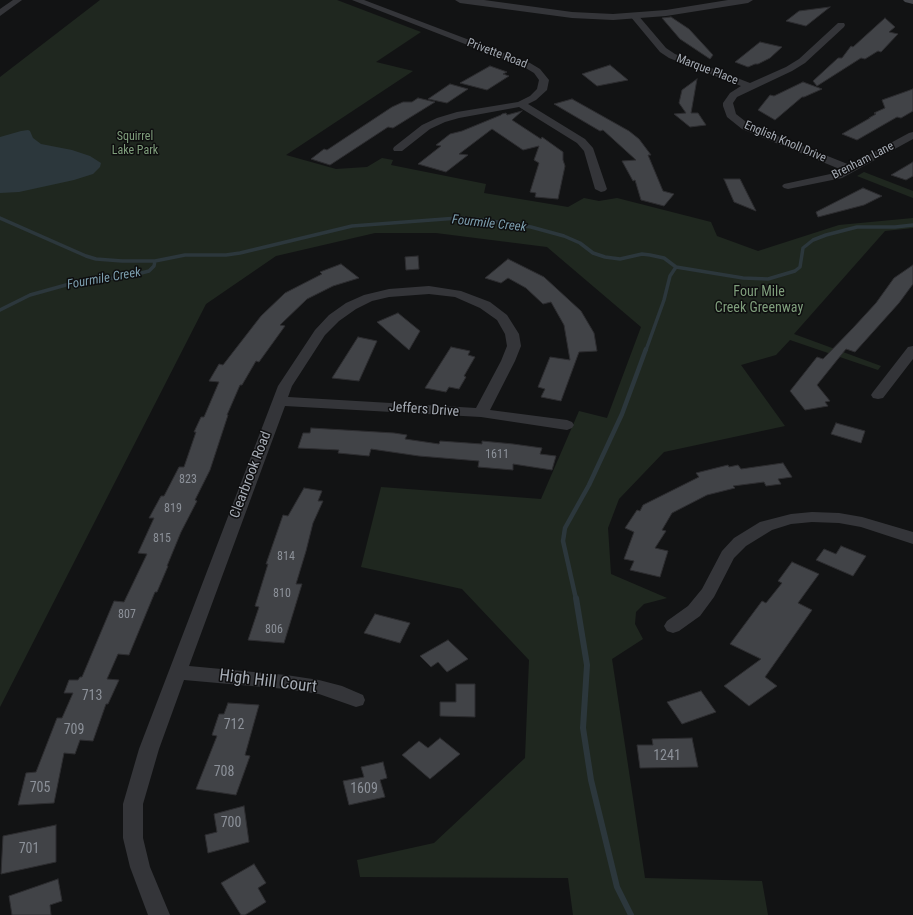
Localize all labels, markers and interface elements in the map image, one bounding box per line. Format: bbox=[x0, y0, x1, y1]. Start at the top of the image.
street label: Privette Road bbox=[465, 36, 529, 72]
street label: Marque Place bbox=[674, 52, 740, 88]
street label: English Knoll Drive bbox=[742, 118, 828, 166]
park label: Squirrel Lake Park bbox=[112, 130, 158, 158]
street label: Brenham Lane bbox=[830, 139, 896, 183]
water label: Fourmile Creek bbox=[451, 212, 527, 236]
water label: Fourmile Creek bbox=[66, 265, 142, 293]
park label: Four Mile Creek Greenway bbox=[715, 284, 803, 316]
street label: Jeffers Drive bbox=[388, 399, 460, 421]
street label: Clearbrook Road bbox=[227, 429, 275, 521]
house number: 1611 bbox=[485, 448, 509, 462]
house number: 823 bbox=[179, 473, 197, 487]
house number: 819 bbox=[164, 502, 182, 516]
house number: 815 bbox=[153, 532, 171, 546]
house number: 814 bbox=[277, 550, 295, 564]
house number: 810 bbox=[273, 587, 291, 601]
house number: 807 bbox=[118, 608, 136, 622]
house number: 806 bbox=[265, 623, 283, 637]
street label: High Hill Court bbox=[218, 666, 318, 698]
house number: 713 bbox=[82, 688, 102, 704]
house number: 712 bbox=[224, 717, 244, 733]
house number: 709 bbox=[64, 722, 84, 738]
house number: 1241 bbox=[653, 748, 681, 764]
house number: 708 bbox=[214, 764, 234, 780]
house number: 705 bbox=[30, 780, 50, 796]
house number: 1609 bbox=[350, 781, 378, 797]
house number: 700 bbox=[221, 815, 241, 831]
house number: 701 bbox=[19, 841, 39, 857]

